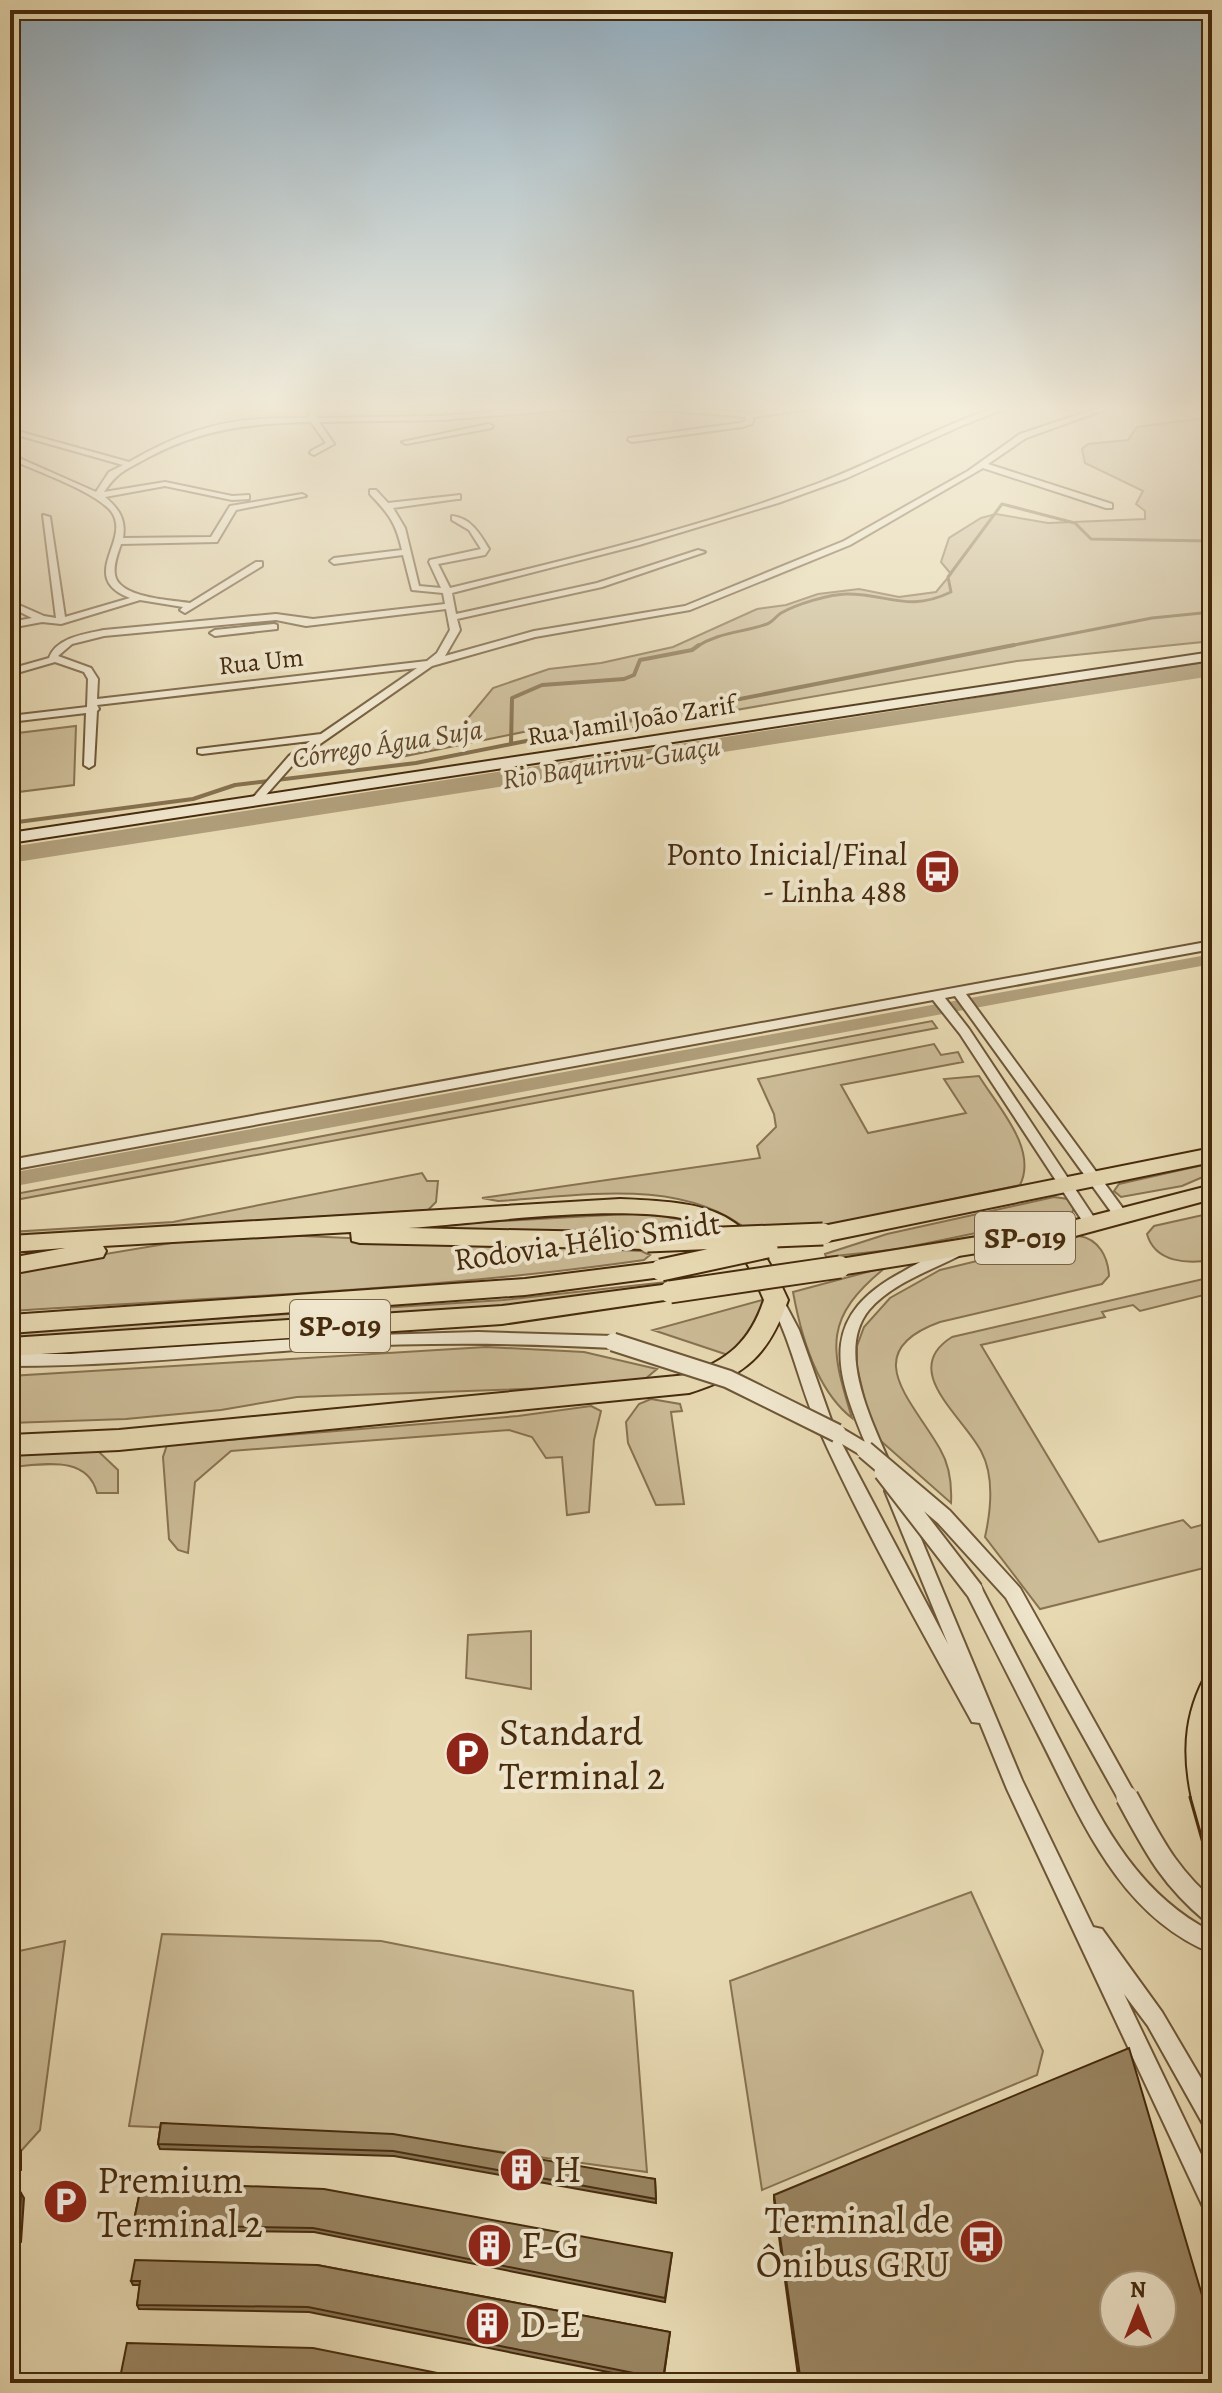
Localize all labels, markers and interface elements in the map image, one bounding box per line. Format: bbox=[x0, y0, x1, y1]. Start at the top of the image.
street label: Rua Um bbox=[217, 640, 305, 683]
street label: Rua Jamil João Zarif bbox=[525, 686, 741, 754]
water label: Córrego Água Suja bbox=[289, 710, 485, 778]
water label: Rio Baquirivu-Guaçu bbox=[499, 727, 723, 799]
place label: Ponto Inicial/Final - Linha 488 bbox=[666, 832, 907, 913]
bus stop icon: Ponto Inicial/Final - Linha 488 bbox=[914, 848, 962, 896]
street label: Rodovia Hélio Smidt bbox=[451, 1201, 723, 1281]
road number: SP-019 bbox=[975, 1212, 1075, 1264]
road number: SP-019 bbox=[290, 1300, 390, 1352]
place label: Standard Terminal 2 bbox=[499, 1706, 665, 1802]
parking icon: Standard Terminal 2 bbox=[444, 1730, 492, 1778]
place label: H bbox=[553, 2143, 582, 2195]
building icon: H bbox=[498, 2145, 546, 2193]
place label: Premium Terminal 2 bbox=[97, 2154, 263, 2250]
parking icon: Premium Terminal 2 bbox=[42, 2178, 90, 2226]
place label: Terminal de Ônibus GRU bbox=[756, 2194, 950, 2290]
bus stop icon: Terminal de Ônibus GRU bbox=[957, 2218, 1005, 2266]
place label: F-G bbox=[521, 2219, 579, 2271]
building icon: F-G bbox=[466, 2221, 514, 2269]
north arrow bbox=[1098, 2269, 1178, 2349]
text: N bbox=[1130, 2275, 1146, 2305]
place label: D-E bbox=[519, 2298, 581, 2350]
building icon: D-E bbox=[464, 2300, 512, 2348]

